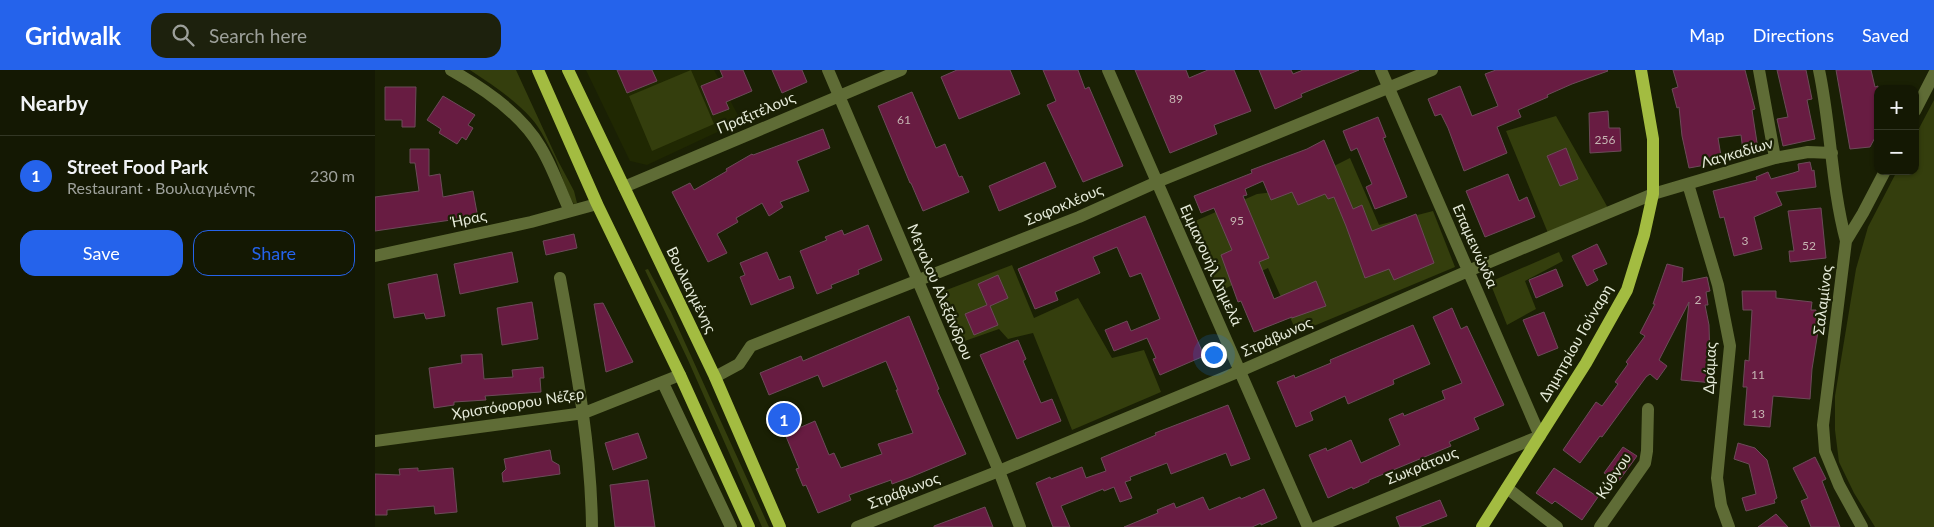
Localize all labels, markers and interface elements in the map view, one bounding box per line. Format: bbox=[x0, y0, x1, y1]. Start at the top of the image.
search box bbox=[151, 13, 501, 58]
text: Gridwalk bbox=[25, 21, 121, 50]
icon: search bbox=[169, 21, 197, 49]
text: Search here bbox=[209, 24, 307, 47]
text: Map bbox=[1689, 24, 1725, 46]
text: Directions bbox=[1753, 24, 1834, 46]
text: Saved bbox=[1862, 24, 1909, 46]
map controls bbox=[1874, 85, 1919, 175]
button: + bbox=[1874, 85, 1919, 130]
street label: Πραξιτέλους bbox=[714, 87, 798, 138]
text: Nearby bbox=[20, 90, 88, 115]
house number: 89 bbox=[1169, 91, 1183, 106]
house number: 61 bbox=[897, 112, 911, 127]
button: − bbox=[1874, 130, 1919, 175]
house number: 256 bbox=[1595, 132, 1615, 147]
street label: Λαγκαδίων bbox=[1699, 133, 1775, 171]
text: Street Food Park bbox=[67, 155, 208, 178]
text: 1 bbox=[31, 166, 41, 185]
text: 230 m bbox=[310, 166, 355, 185]
text: Restaurant · Βουλιαγμένης bbox=[67, 178, 255, 197]
street label: Σοφοκλέους bbox=[1022, 180, 1105, 229]
street label: Εμμανουήλ Δημελά bbox=[1177, 201, 1247, 328]
street label: Επαμεινώνδα bbox=[1449, 201, 1502, 290]
street label: Ήρας bbox=[448, 206, 488, 231]
house number: 95 bbox=[1230, 213, 1244, 228]
street label: Μεγαλου Αλεξάνδρου bbox=[903, 221, 978, 363]
button: Save bbox=[20, 230, 183, 276]
button: Share bbox=[193, 230, 355, 276]
house number: 3 bbox=[1742, 233, 1749, 248]
house number: 52 bbox=[1802, 238, 1816, 253]
street label: Βουλιαγμένης bbox=[663, 243, 721, 336]
street label: Σαλαμίνος bbox=[1809, 264, 1835, 336]
street label: Δημητρίου Γούναρη bbox=[1534, 281, 1616, 404]
house number: 2 bbox=[1695, 292, 1702, 307]
street label: Στράβωνος bbox=[1238, 313, 1315, 360]
street label: Δράμας bbox=[1699, 341, 1719, 395]
your location bbox=[1201, 342, 1227, 368]
house number: 11 bbox=[1751, 367, 1765, 382]
street label: Χριστόφορου Νέζερ bbox=[450, 384, 585, 422]
pin: 1 bbox=[768, 400, 800, 438]
house number: 13 bbox=[1751, 406, 1765, 421]
street label: Σωκράτους bbox=[1383, 443, 1460, 488]
street label: Κύθνου bbox=[1592, 449, 1635, 502]
street label: Στράβωνος bbox=[865, 468, 942, 512]

